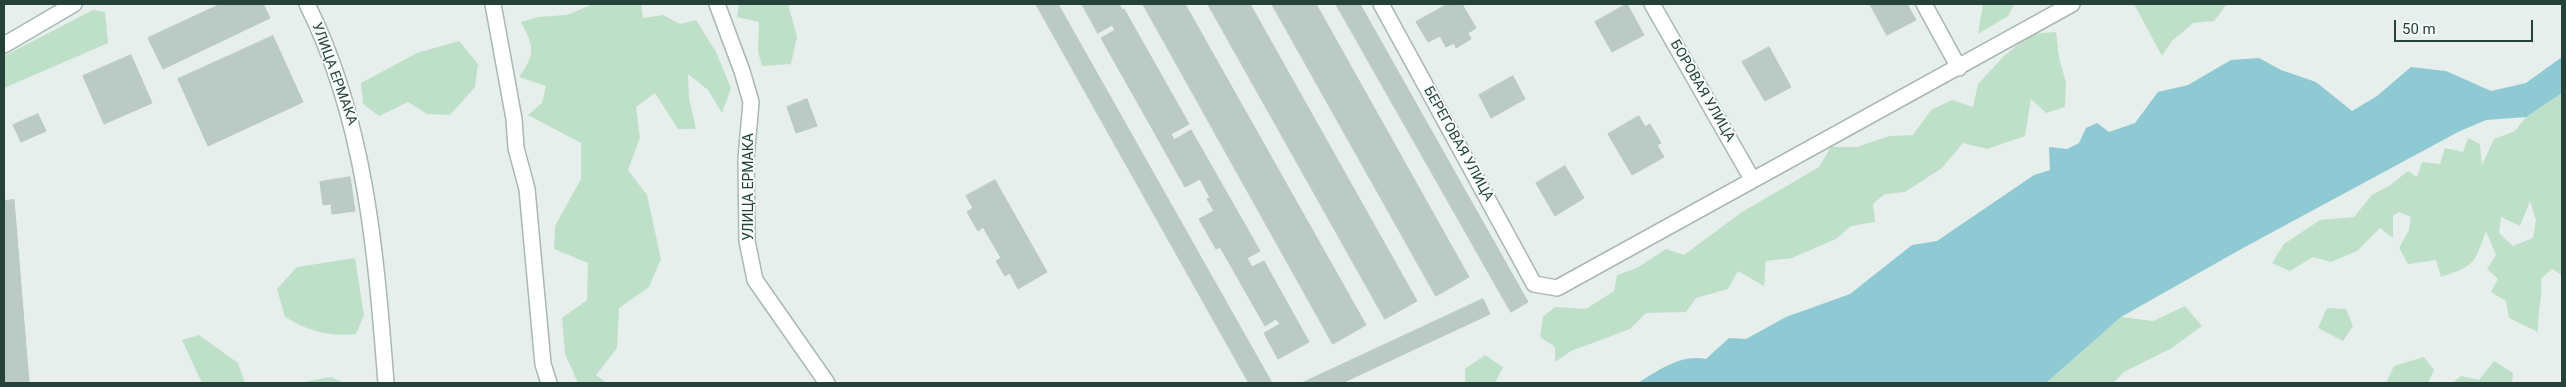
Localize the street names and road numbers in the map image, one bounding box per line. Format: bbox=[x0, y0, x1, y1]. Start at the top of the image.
street label: УЛИЦА ЕРМАКА bbox=[308, 21, 360, 127]
street label: БОРОВАЯ УЛИЦА bbox=[1666, 37, 1738, 145]
street label: БЕРЕГОВАЯ УЛИЦА bbox=[1419, 84, 1497, 204]
street label: УЛИЦА ЕРМАКА bbox=[741, 133, 757, 241]

